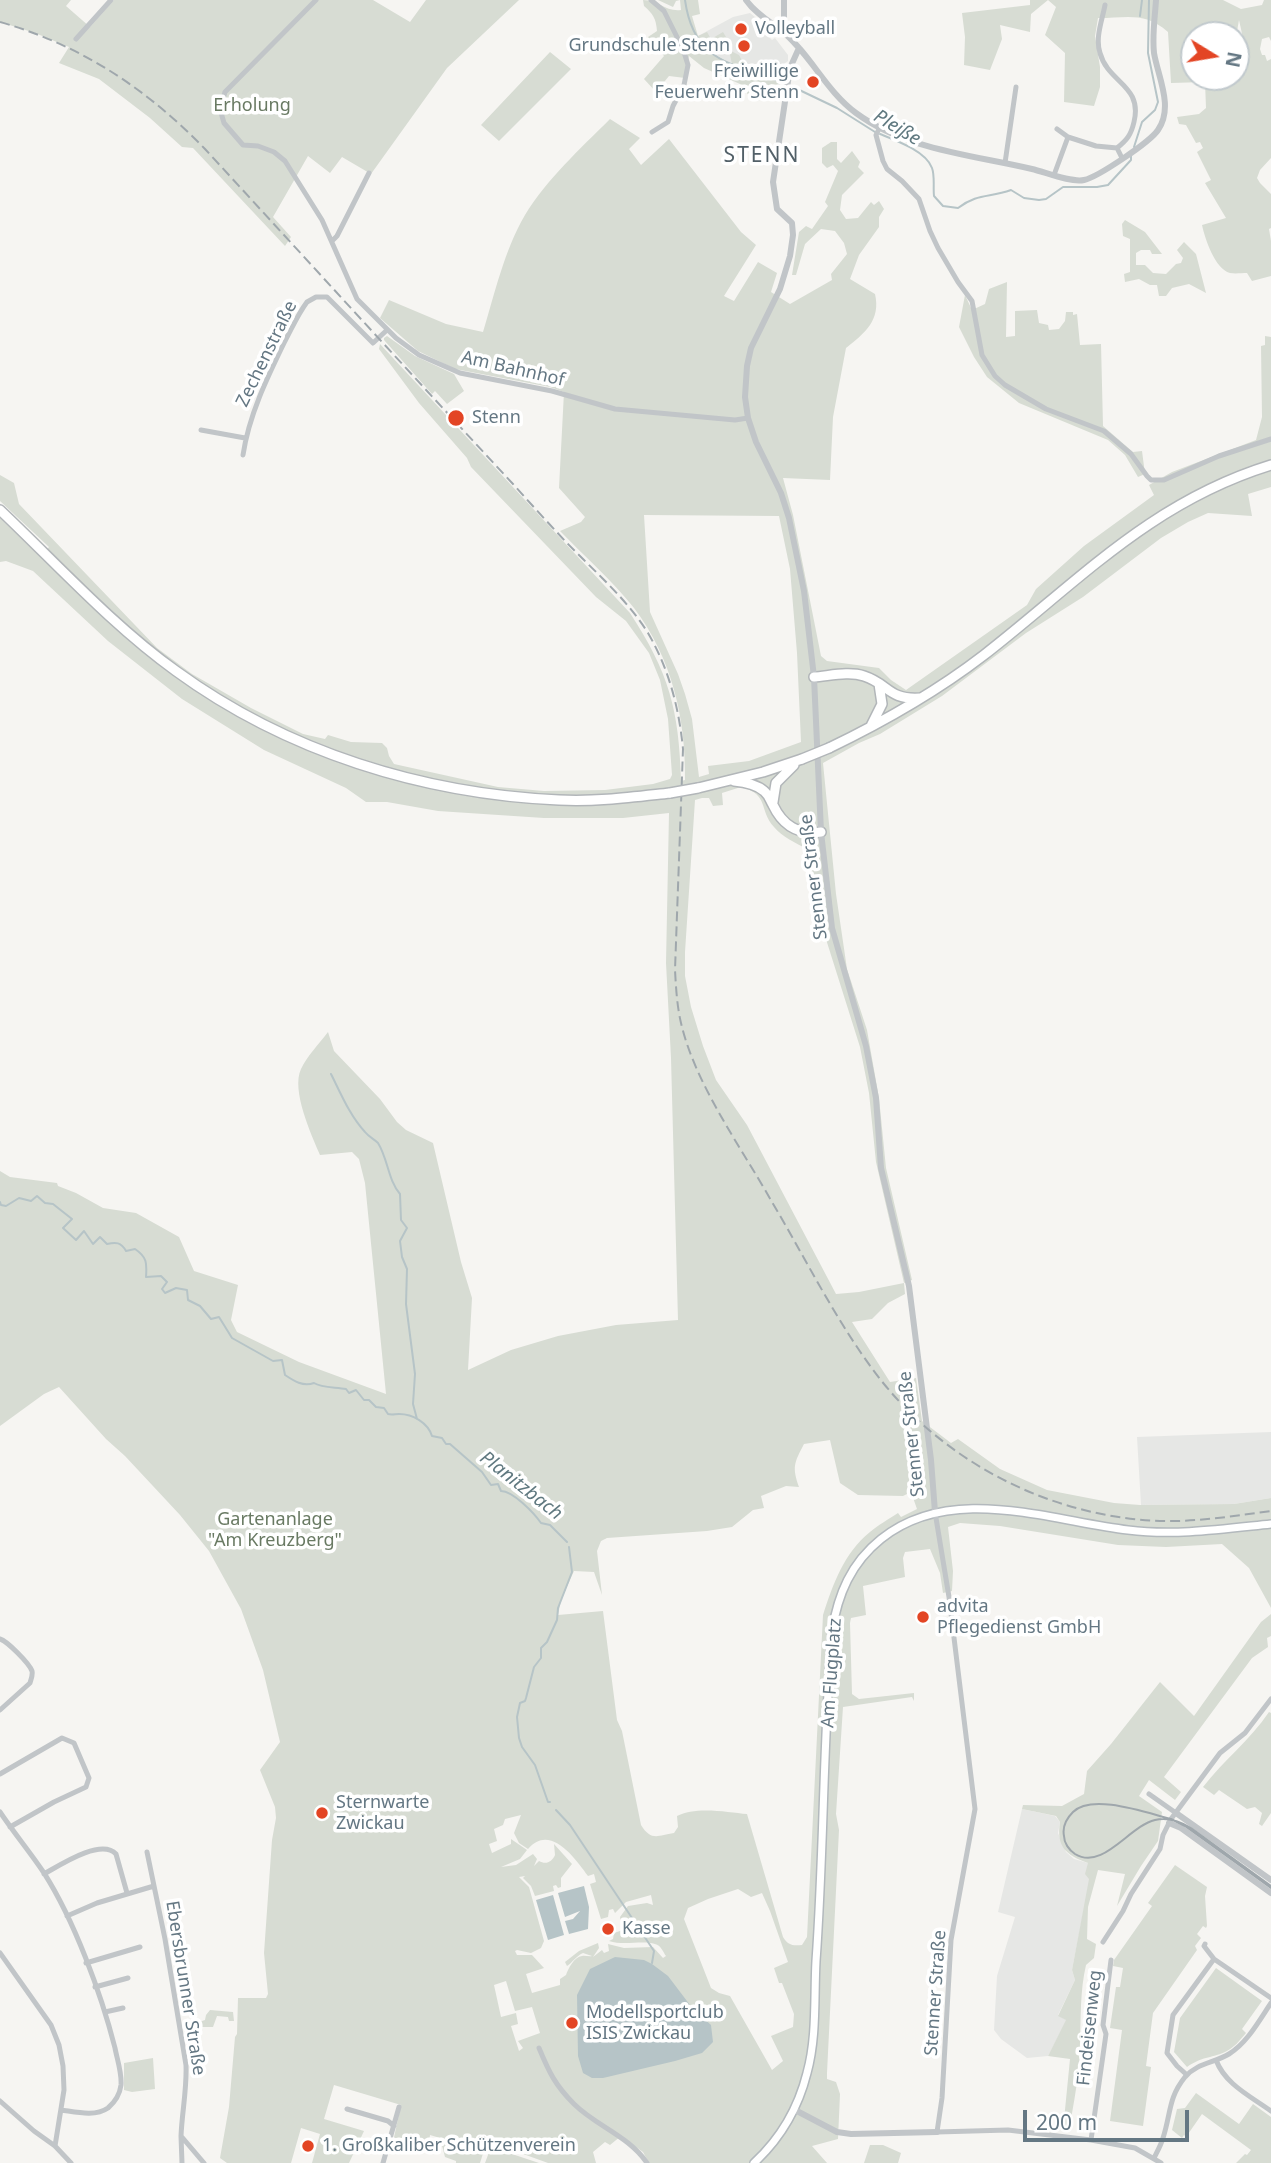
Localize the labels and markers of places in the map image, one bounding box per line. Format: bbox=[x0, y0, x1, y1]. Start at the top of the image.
place label: Volleyball bbox=[755, 18, 835, 40]
marker: Volleyball bbox=[733, 21, 749, 37]
place label: Grundschule Stenn bbox=[568, 35, 730, 57]
marker: Grundschule Stenn bbox=[736, 38, 752, 54]
place label: Freiwillige Feuerwehr Stenn bbox=[654, 61, 799, 104]
marker: Freiwillige Feuerwehr Stenn bbox=[805, 74, 821, 90]
place label: Stenn bbox=[472, 407, 521, 429]
marker: Stenn bbox=[446, 408, 466, 428]
place label: advita Pflegedienst GmbH bbox=[937, 1596, 1101, 1638]
marker: advita Pflegedienst GmbH bbox=[915, 1609, 931, 1625]
place label: Sternwarte Zwickau bbox=[336, 1792, 429, 1834]
marker: Sternwarte Zwickau bbox=[314, 1805, 330, 1821]
place label: Kasse bbox=[622, 1918, 671, 1940]
marker: Kasse bbox=[600, 1921, 616, 1937]
place label: Modellsportclub ISIS Zwickau bbox=[586, 2002, 724, 2044]
marker: Modellsportclub ISIS Zwickau bbox=[564, 2015, 580, 2031]
place label: 1. Großkaliber Schützenverein bbox=[322, 2135, 576, 2157]
marker: 1. Großkaliber Schützenverein bbox=[300, 2138, 316, 2154]

